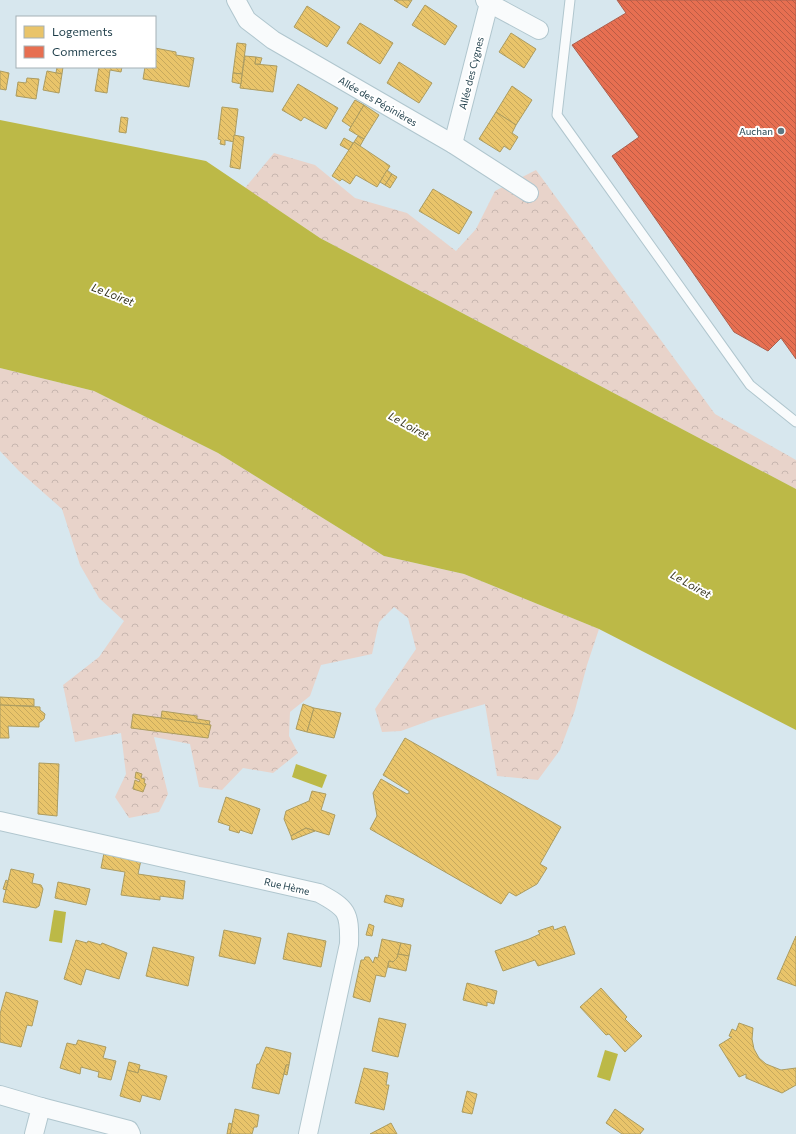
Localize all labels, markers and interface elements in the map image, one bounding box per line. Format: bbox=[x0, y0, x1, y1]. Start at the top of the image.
legend bbox=[16, 16, 156, 68]
text: Logements bbox=[52, 24, 113, 38]
street label: Allée des Cygnes bbox=[456, 35, 486, 111]
text: Commerces bbox=[52, 44, 117, 58]
street label: Allée des Pépinières bbox=[336, 74, 420, 129]
place label: Auchan bbox=[739, 125, 773, 137]
marker: Auchan bbox=[776, 126, 786, 136]
water label: Le Loiret bbox=[90, 280, 136, 308]
water label: Le Loiret bbox=[386, 409, 432, 442]
water label: Le Loiret bbox=[668, 568, 714, 601]
street label: Rue Hème bbox=[263, 875, 311, 897]

